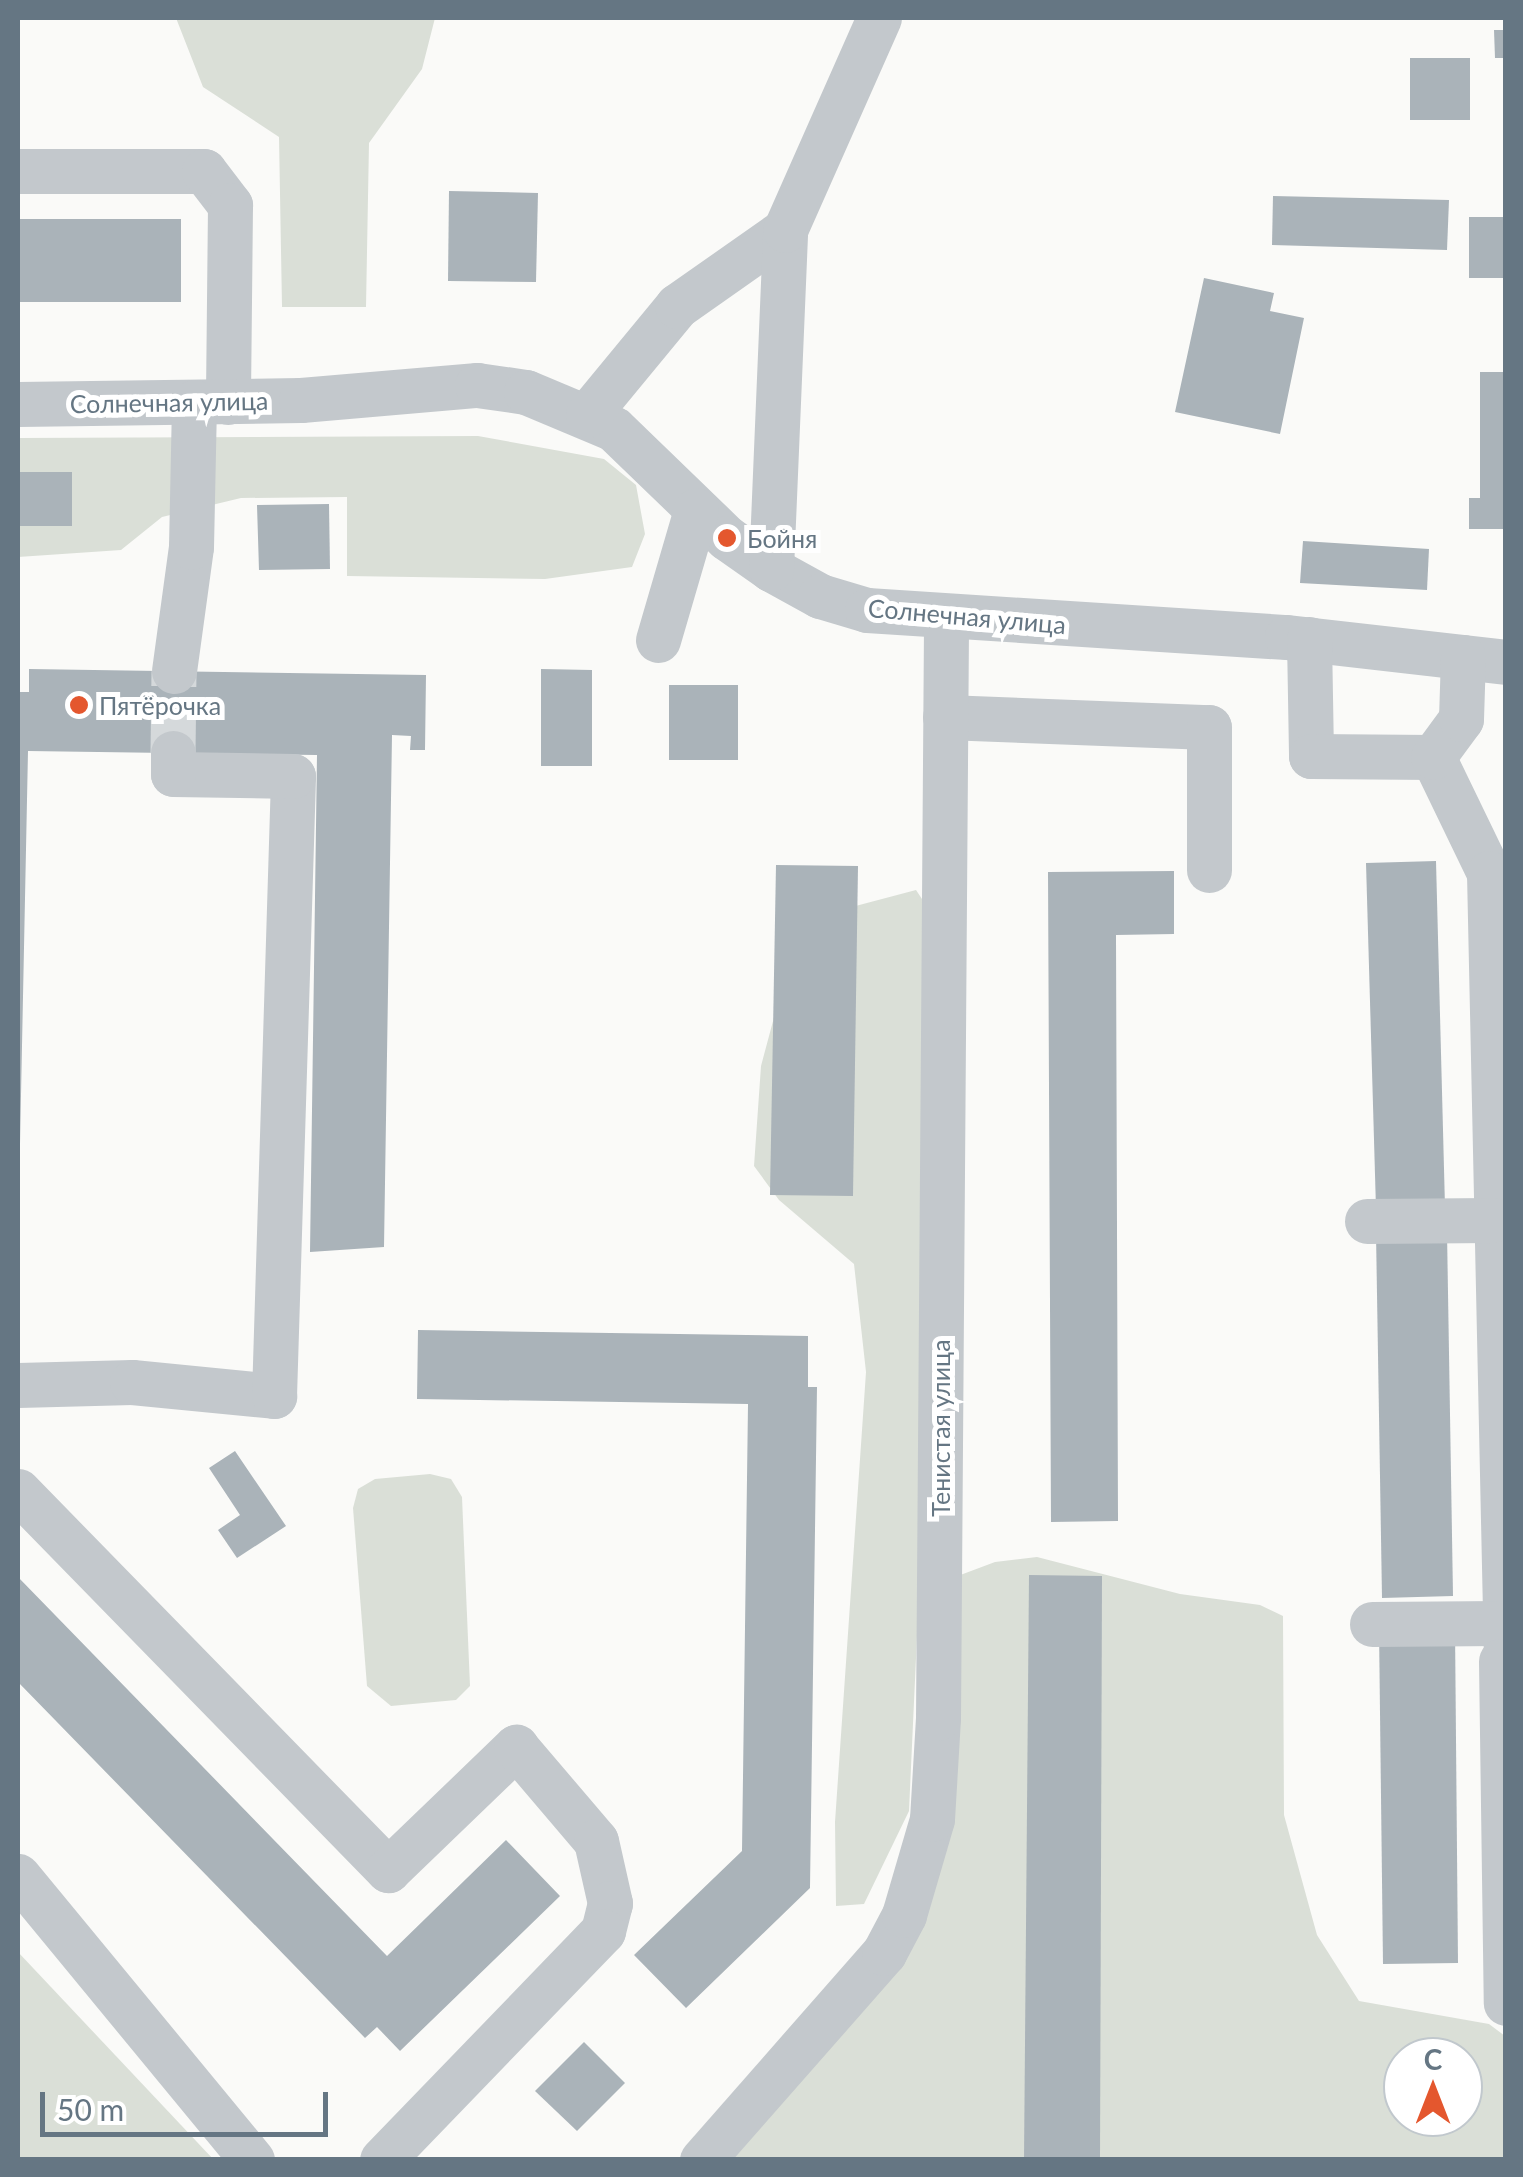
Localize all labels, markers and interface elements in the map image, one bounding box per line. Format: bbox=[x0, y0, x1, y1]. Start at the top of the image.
street label: Солнечная улица bbox=[69, 385, 269, 419]
place label: Бойня bbox=[747, 523, 817, 553]
marker: Бойня bbox=[716, 527, 738, 549]
street label: Солнечная улица bbox=[867, 592, 1067, 640]
place label: Пятёрочка bbox=[99, 690, 221, 720]
marker: Пятёрочка bbox=[68, 694, 90, 716]
street label: Тенистая улица bbox=[925, 1339, 955, 1517]
north arrow bbox=[1383, 2037, 1483, 2137]
text: С bbox=[1424, 2042, 1442, 2076]
scale bar bbox=[45, 2072, 332, 2134]
text: 50 m bbox=[57, 2091, 124, 2127]

